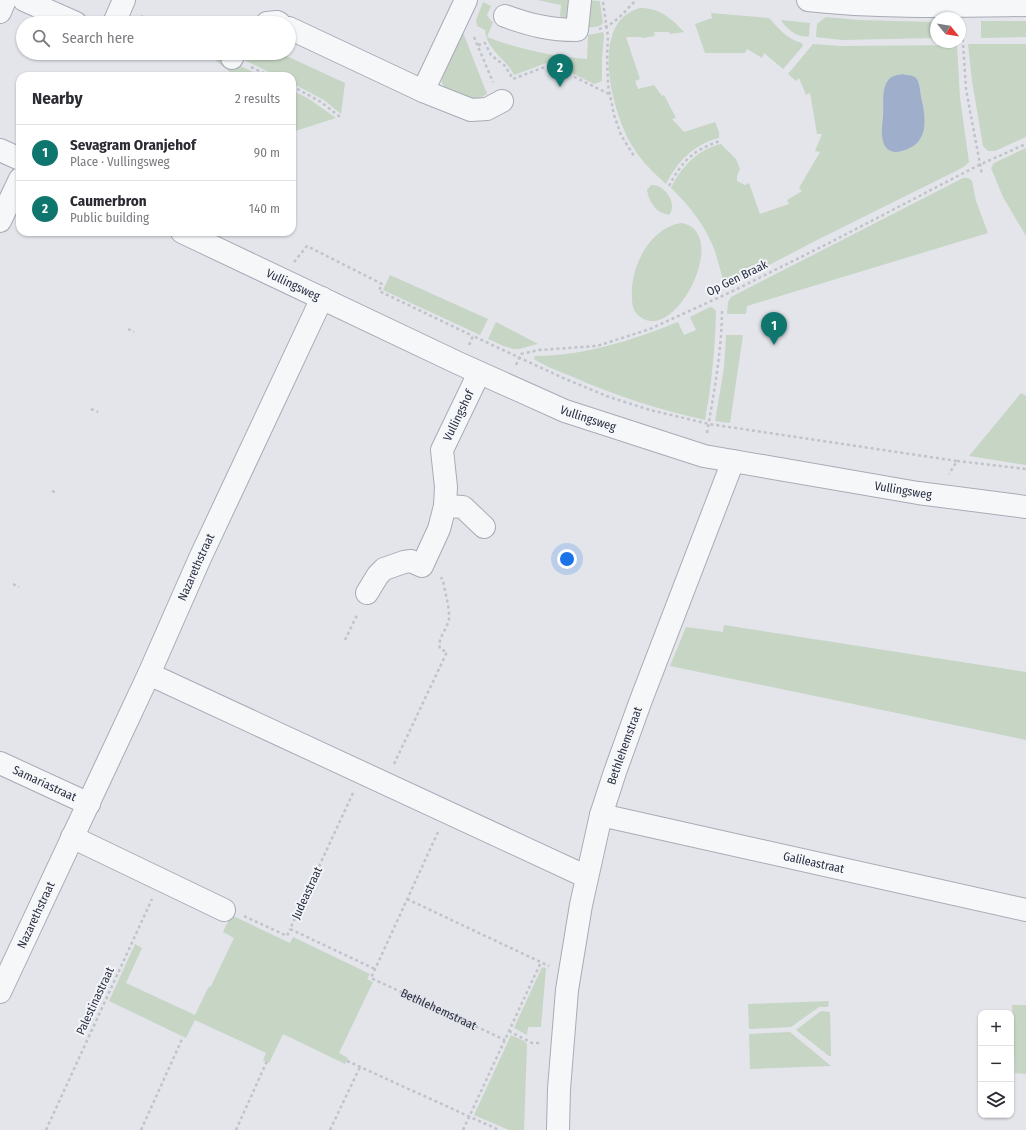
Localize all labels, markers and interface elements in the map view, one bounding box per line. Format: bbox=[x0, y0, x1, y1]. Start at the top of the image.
north arrow bbox=[930, 12, 966, 48]
search box bbox=[16, 16, 296, 60]
icon: search bbox=[30, 27, 52, 49]
text: Search here bbox=[62, 29, 134, 47]
pin: 2 bbox=[547, 54, 573, 87]
text: Nearby bbox=[32, 88, 83, 109]
text: 2 results bbox=[235, 91, 280, 106]
text: Sevagram Oranjehof bbox=[70, 136, 196, 154]
text: 1 bbox=[42, 145, 48, 160]
text: 90 m bbox=[254, 145, 280, 160]
text: Place · Vullingsweg bbox=[70, 154, 170, 169]
text: Caumerbron bbox=[70, 192, 147, 210]
text: 2 bbox=[42, 201, 48, 216]
text: 140 m bbox=[249, 201, 280, 216]
text: Public building bbox=[70, 210, 149, 225]
street label: Op Gen Braak bbox=[704, 257, 770, 299]
street label: Vullingsweg bbox=[264, 266, 323, 304]
pin: 1 bbox=[761, 312, 787, 345]
street label: Vullingshof bbox=[440, 386, 477, 443]
street label: Vullingsweg bbox=[558, 403, 618, 434]
street label: Vullingsweg bbox=[873, 479, 933, 502]
street label: Nazarethstraat bbox=[175, 531, 218, 603]
your location bbox=[557, 549, 577, 569]
street label: Bethlehemstraat bbox=[604, 705, 645, 786]
street label: Samariastraat bbox=[10, 763, 79, 804]
street label: Galileastraat bbox=[782, 849, 846, 876]
street label: Judeastraat bbox=[289, 865, 325, 921]
street label: Nazarethstraat bbox=[14, 879, 58, 951]
street label: Palestinastraat bbox=[73, 965, 117, 1037]
street label: Bethlehemstraat bbox=[398, 986, 479, 1033]
map controls bbox=[978, 1010, 1014, 1118]
button: + bbox=[978, 1010, 1014, 1046]
button: − bbox=[978, 1046, 1014, 1082]
button: layers bbox=[978, 1082, 1014, 1118]

